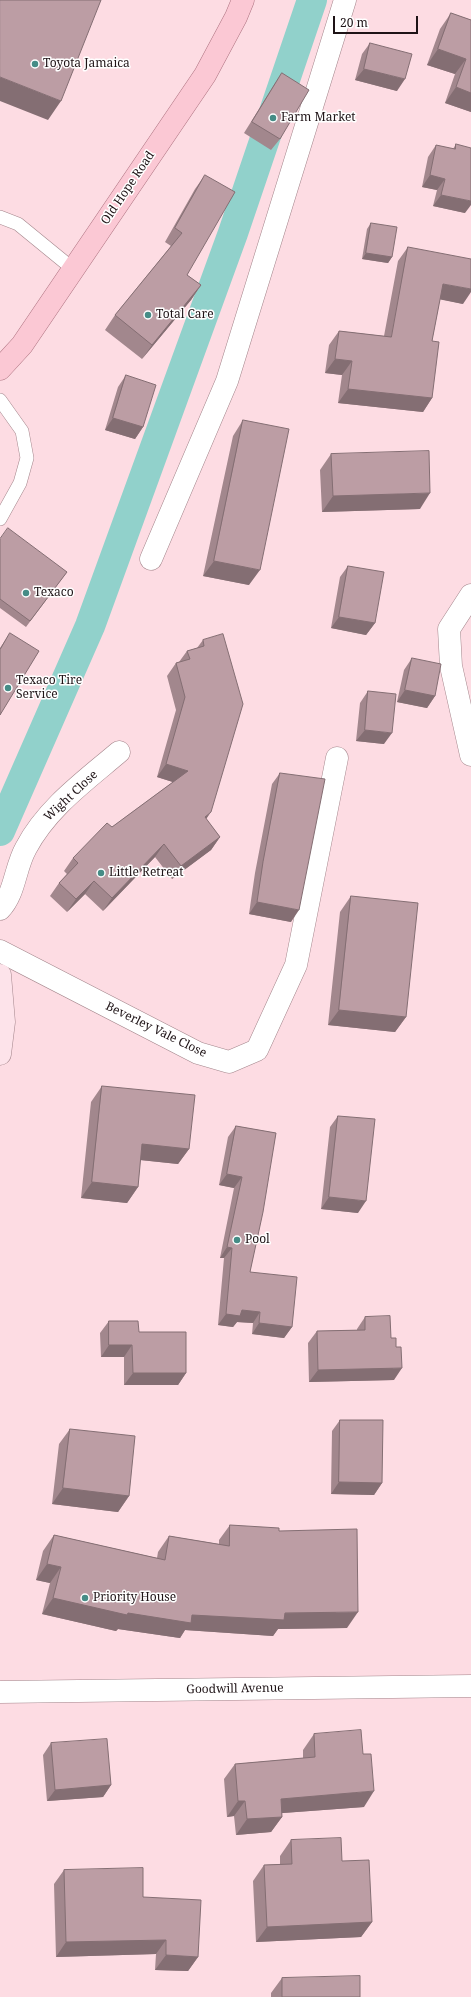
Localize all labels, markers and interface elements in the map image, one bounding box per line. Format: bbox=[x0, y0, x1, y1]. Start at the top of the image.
scale bar bbox=[335, 8, 420, 34]
text: 20 m bbox=[340, 14, 368, 31]
place label: Toyota Jamaica bbox=[43, 57, 130, 71]
marker: Toyota Jamaica bbox=[30, 59, 40, 69]
place label: Farm Market bbox=[281, 111, 356, 125]
marker: Farm Market bbox=[268, 113, 278, 123]
street label: Old Hope Road bbox=[98, 149, 158, 227]
place label: Total Care bbox=[156, 308, 214, 322]
marker: Total Care bbox=[143, 310, 153, 320]
place label: Texaco bbox=[34, 586, 74, 600]
marker: Texaco bbox=[21, 588, 31, 598]
place label: Texaco Tire Service bbox=[16, 674, 82, 702]
marker: Texaco Tire Service bbox=[3, 683, 13, 693]
street label: Wight Close bbox=[41, 768, 101, 824]
place label: Little Retreat bbox=[109, 866, 184, 880]
marker: Little Retreat bbox=[96, 868, 106, 878]
street label: Beverley Vale Close bbox=[103, 999, 209, 1061]
place label: Pool bbox=[245, 1233, 270, 1247]
marker: Pool bbox=[232, 1235, 242, 1245]
place label: Priority House bbox=[93, 1591, 176, 1605]
marker: Priority House bbox=[80, 1593, 90, 1603]
street label: Goodwill Avenue bbox=[186, 1681, 284, 1697]

